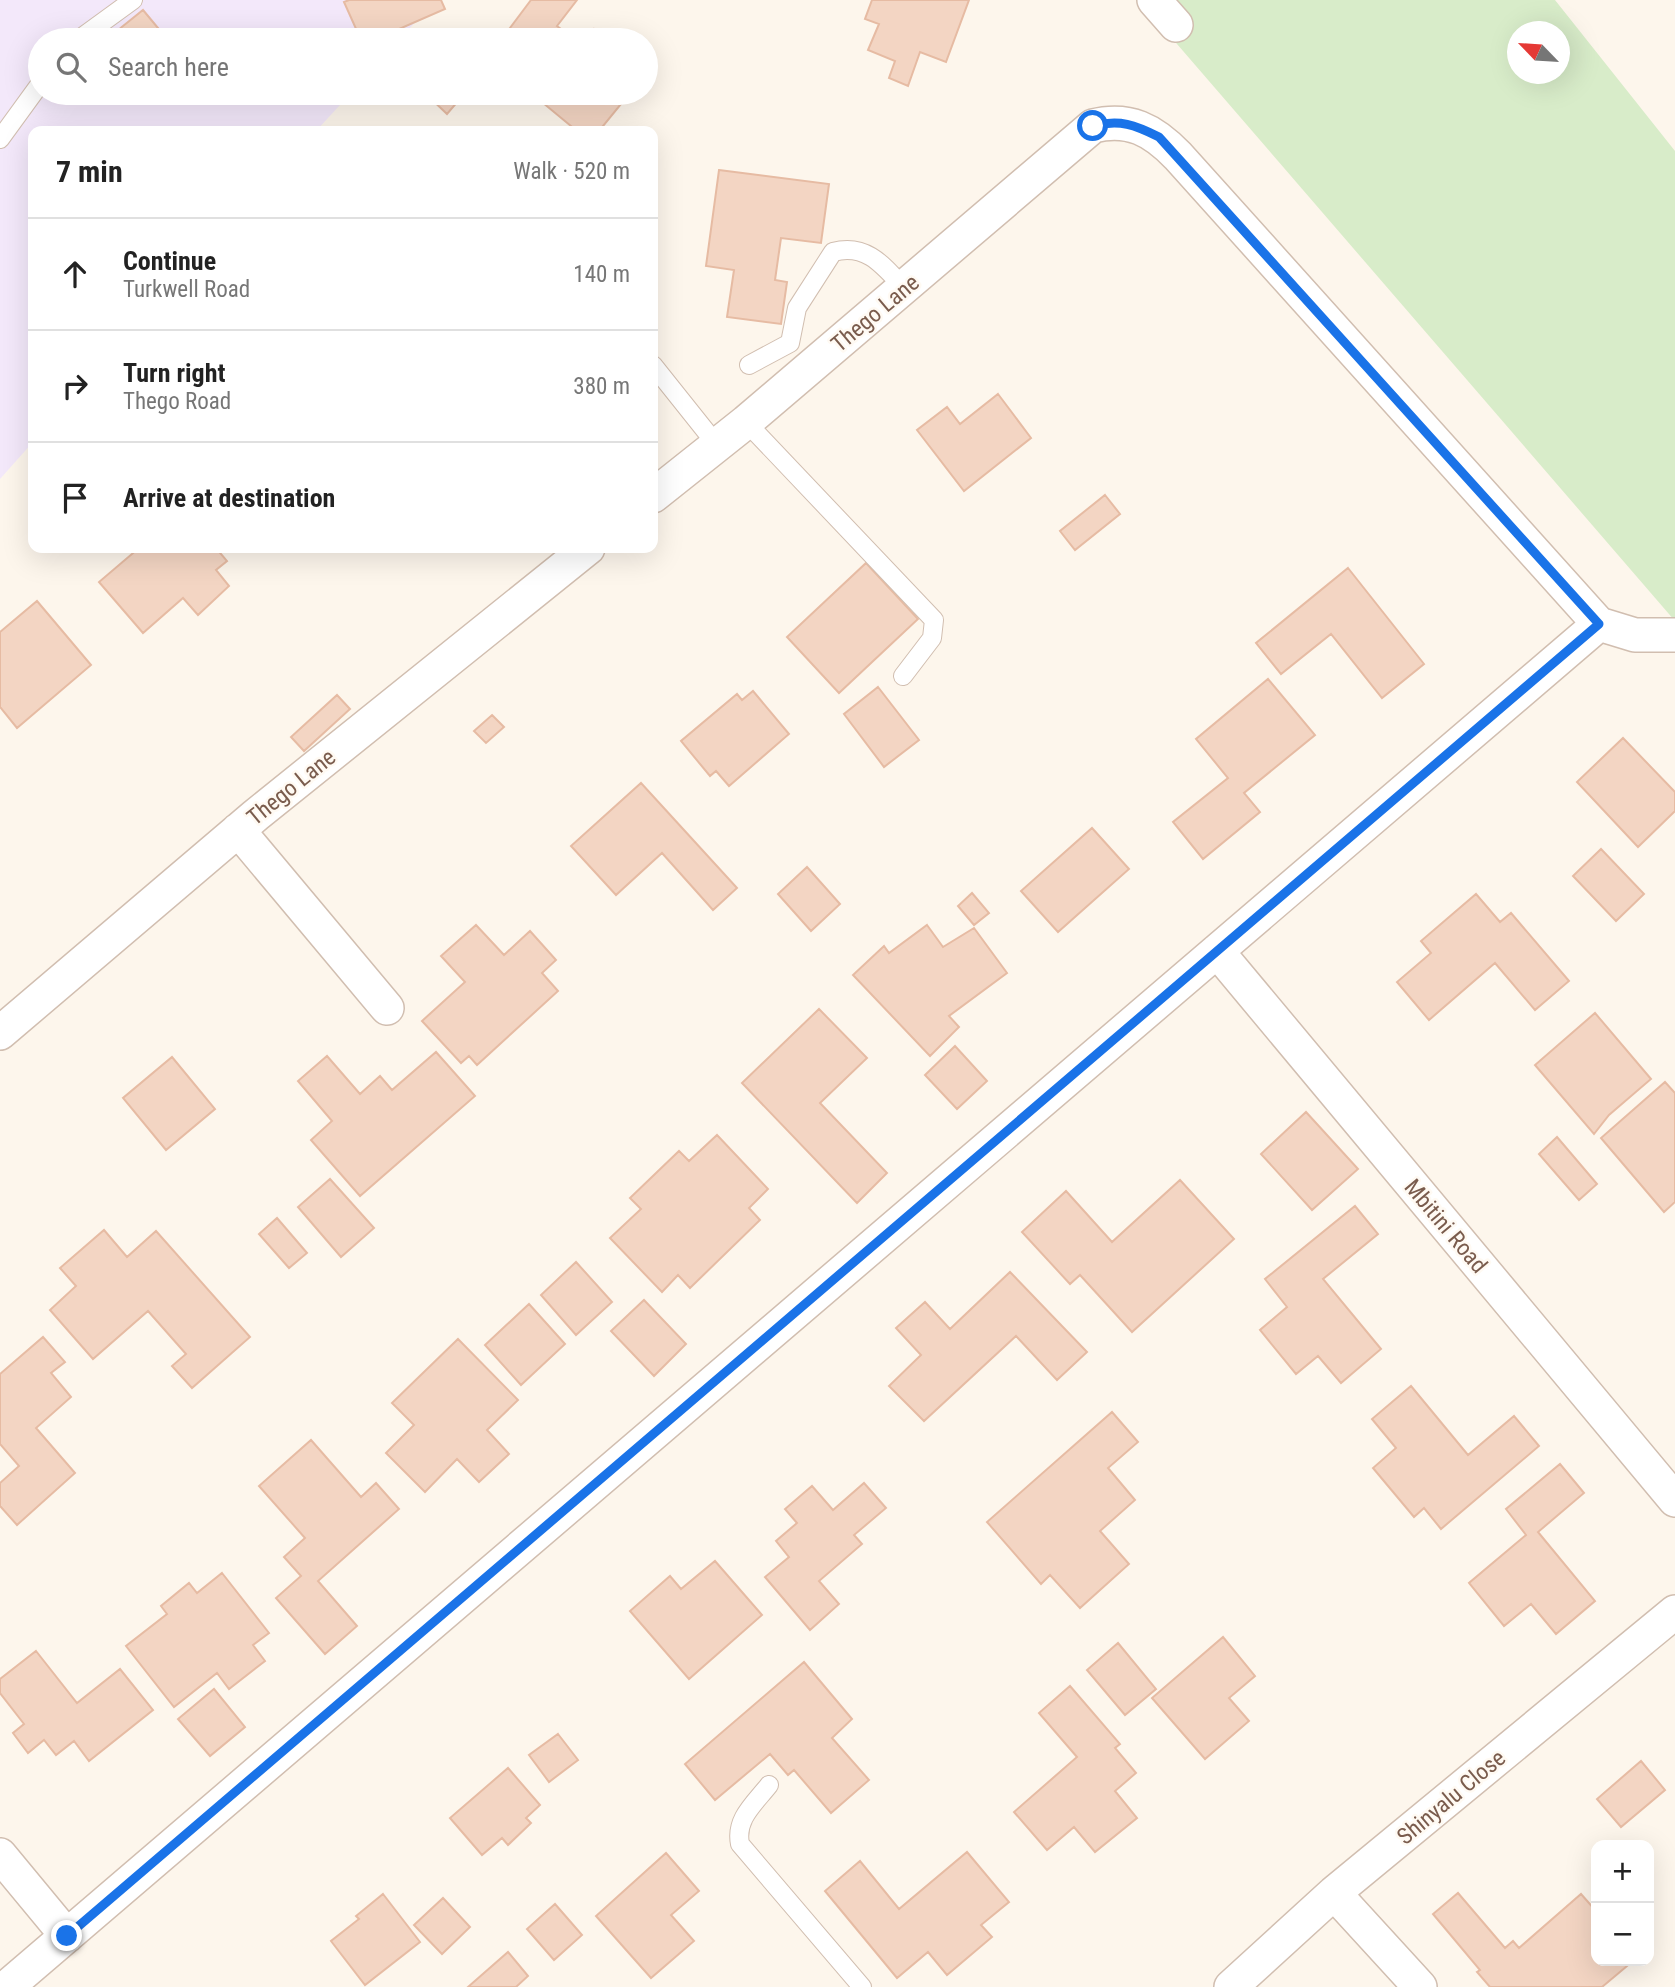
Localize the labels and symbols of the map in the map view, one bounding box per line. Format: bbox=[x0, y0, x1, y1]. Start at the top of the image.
north arrow bbox=[1507, 21, 1570, 84]
route start bbox=[1077, 110, 1108, 141]
street label: Thego Lane bbox=[826, 269, 925, 358]
street label: Thego Lane bbox=[242, 744, 341, 831]
street label: Mbitini Road bbox=[1399, 1174, 1493, 1279]
street label: Shinyalu Close bbox=[1392, 1744, 1511, 1850]
route end bbox=[51, 1920, 82, 1951]

